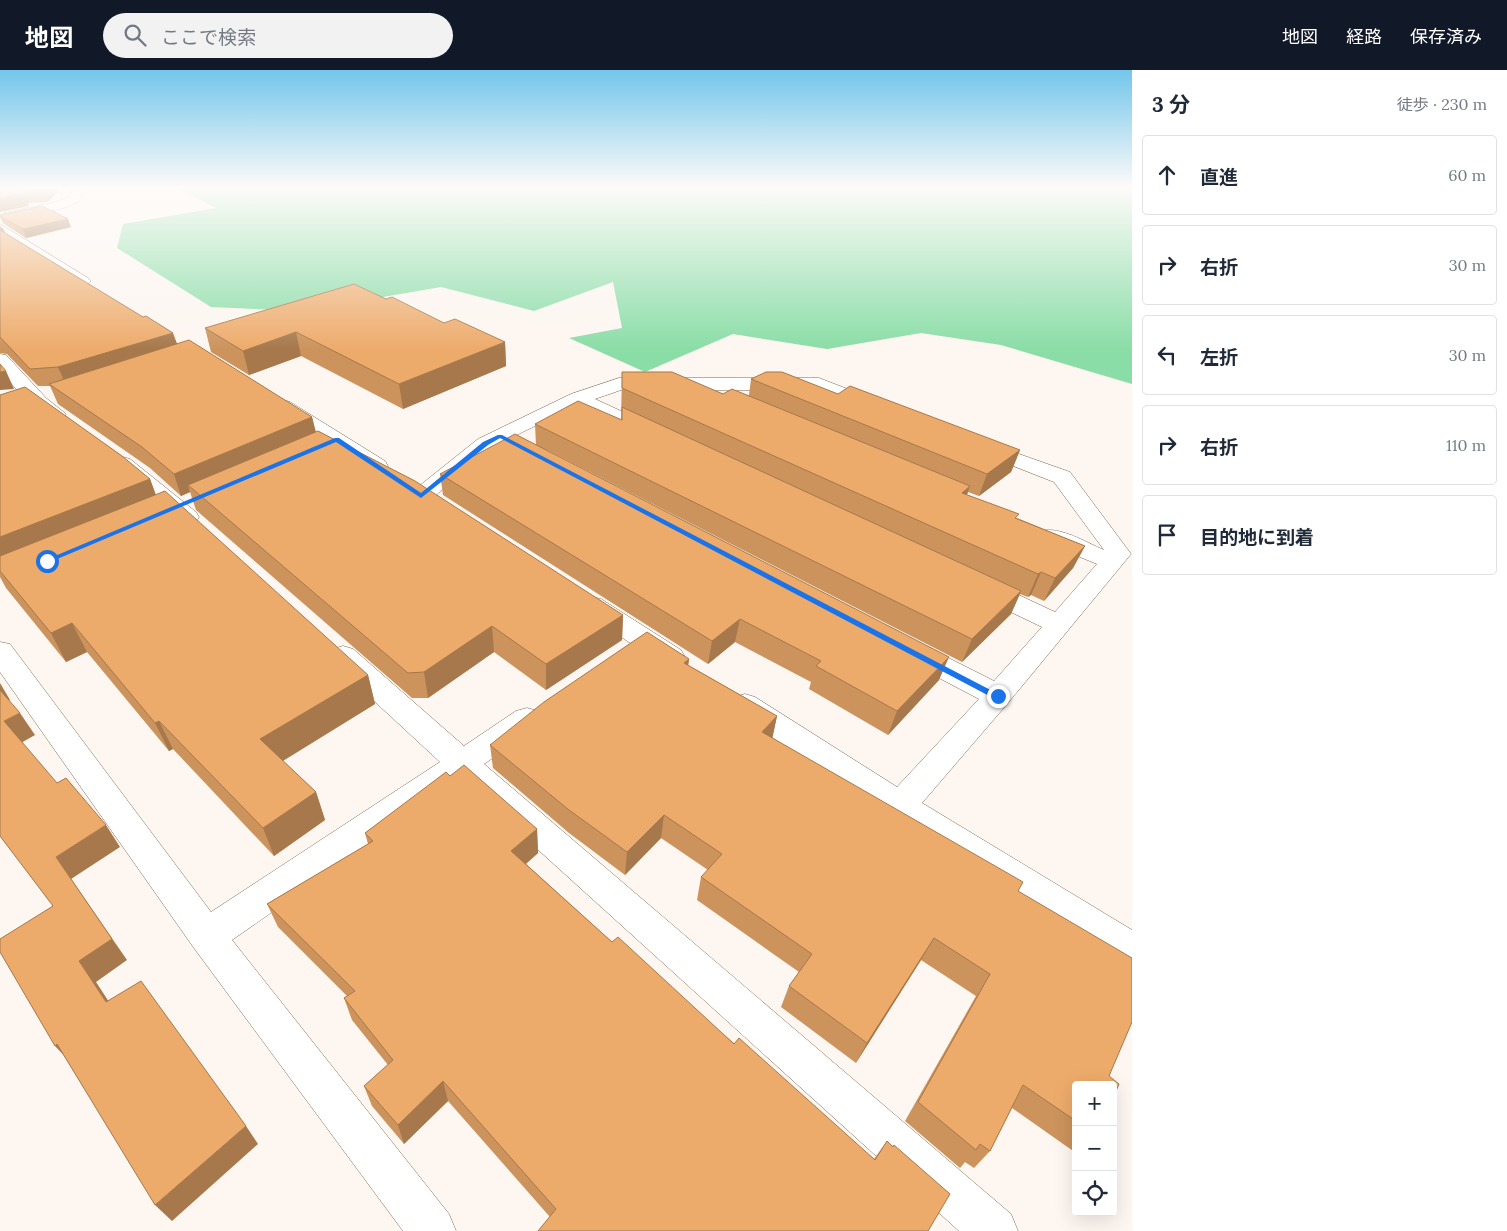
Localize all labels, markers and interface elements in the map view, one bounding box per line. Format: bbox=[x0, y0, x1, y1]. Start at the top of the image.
search box bbox=[103, 13, 453, 58]
icon: search bbox=[121, 21, 149, 49]
text: 地図 bbox=[25, 22, 73, 53]
text: ここで検索 bbox=[161, 25, 256, 49]
text: 地図 bbox=[1282, 25, 1318, 48]
text: 経路 bbox=[1346, 25, 1382, 48]
text: 保存済み bbox=[1410, 25, 1482, 48]
text: 3 分 bbox=[1152, 91, 1190, 118]
text: 徒歩 · 230 m bbox=[1397, 94, 1487, 114]
icon: ahead bbox=[1153, 161, 1181, 189]
text: 直進 bbox=[1200, 165, 1238, 189]
text: 60 m bbox=[1448, 165, 1486, 185]
icon: right bbox=[1153, 251, 1181, 279]
text: 右折 bbox=[1200, 255, 1238, 279]
text: 30 m bbox=[1449, 255, 1486, 275]
icon: left bbox=[1153, 341, 1181, 369]
text: 左折 bbox=[1200, 345, 1238, 369]
text: 30 m bbox=[1449, 345, 1486, 365]
icon: right bbox=[1153, 431, 1181, 459]
text: 右折 bbox=[1200, 435, 1238, 459]
text: 110 m bbox=[1446, 435, 1486, 455]
icon: arrive bbox=[1153, 521, 1181, 549]
text: 目的地に到着 bbox=[1200, 525, 1314, 549]
route start bbox=[36, 550, 59, 573]
route end bbox=[987, 685, 1010, 708]
map controls bbox=[1072, 1081, 1117, 1216]
button: + bbox=[1072, 1081, 1117, 1126]
button: − bbox=[1072, 1126, 1117, 1171]
button: locate bbox=[1072, 1171, 1117, 1216]

